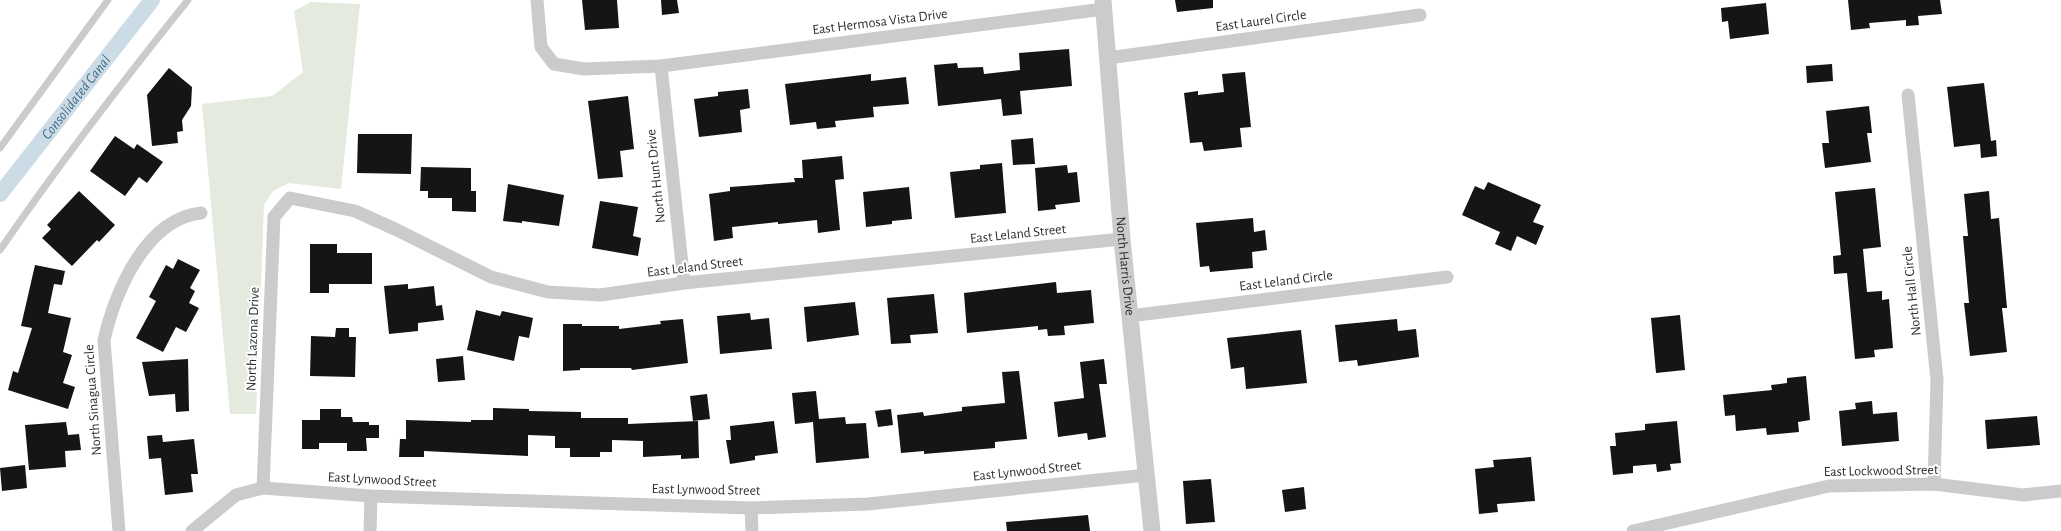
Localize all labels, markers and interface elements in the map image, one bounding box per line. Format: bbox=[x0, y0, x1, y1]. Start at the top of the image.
street label: East Hermosa Vista Drive bbox=[812, 7, 948, 37]
street label: East Laurel Circle bbox=[1215, 8, 1307, 34]
water label: Consolidated Canal bbox=[39, 52, 113, 142]
street label: North Hunt Drive bbox=[644, 128, 668, 224]
street label: North Harris Drive bbox=[1113, 216, 1137, 316]
street label: East Leland Street bbox=[969, 222, 1067, 246]
street label: North Hall Circle bbox=[1900, 245, 1924, 337]
street label: East Leland Street bbox=[646, 254, 744, 280]
street label: East Leland Circle bbox=[1238, 268, 1334, 294]
street label: North Lazona Drive bbox=[244, 287, 262, 391]
street label: North Sinagua Circle bbox=[82, 344, 104, 456]
street label: East Lynwood Street bbox=[972, 458, 1082, 484]
street label: East Lockwood Street bbox=[1824, 463, 1939, 479]
street label: East Lynwood Street bbox=[327, 470, 437, 490]
street label: East Lynwood Street bbox=[651, 482, 761, 498]

